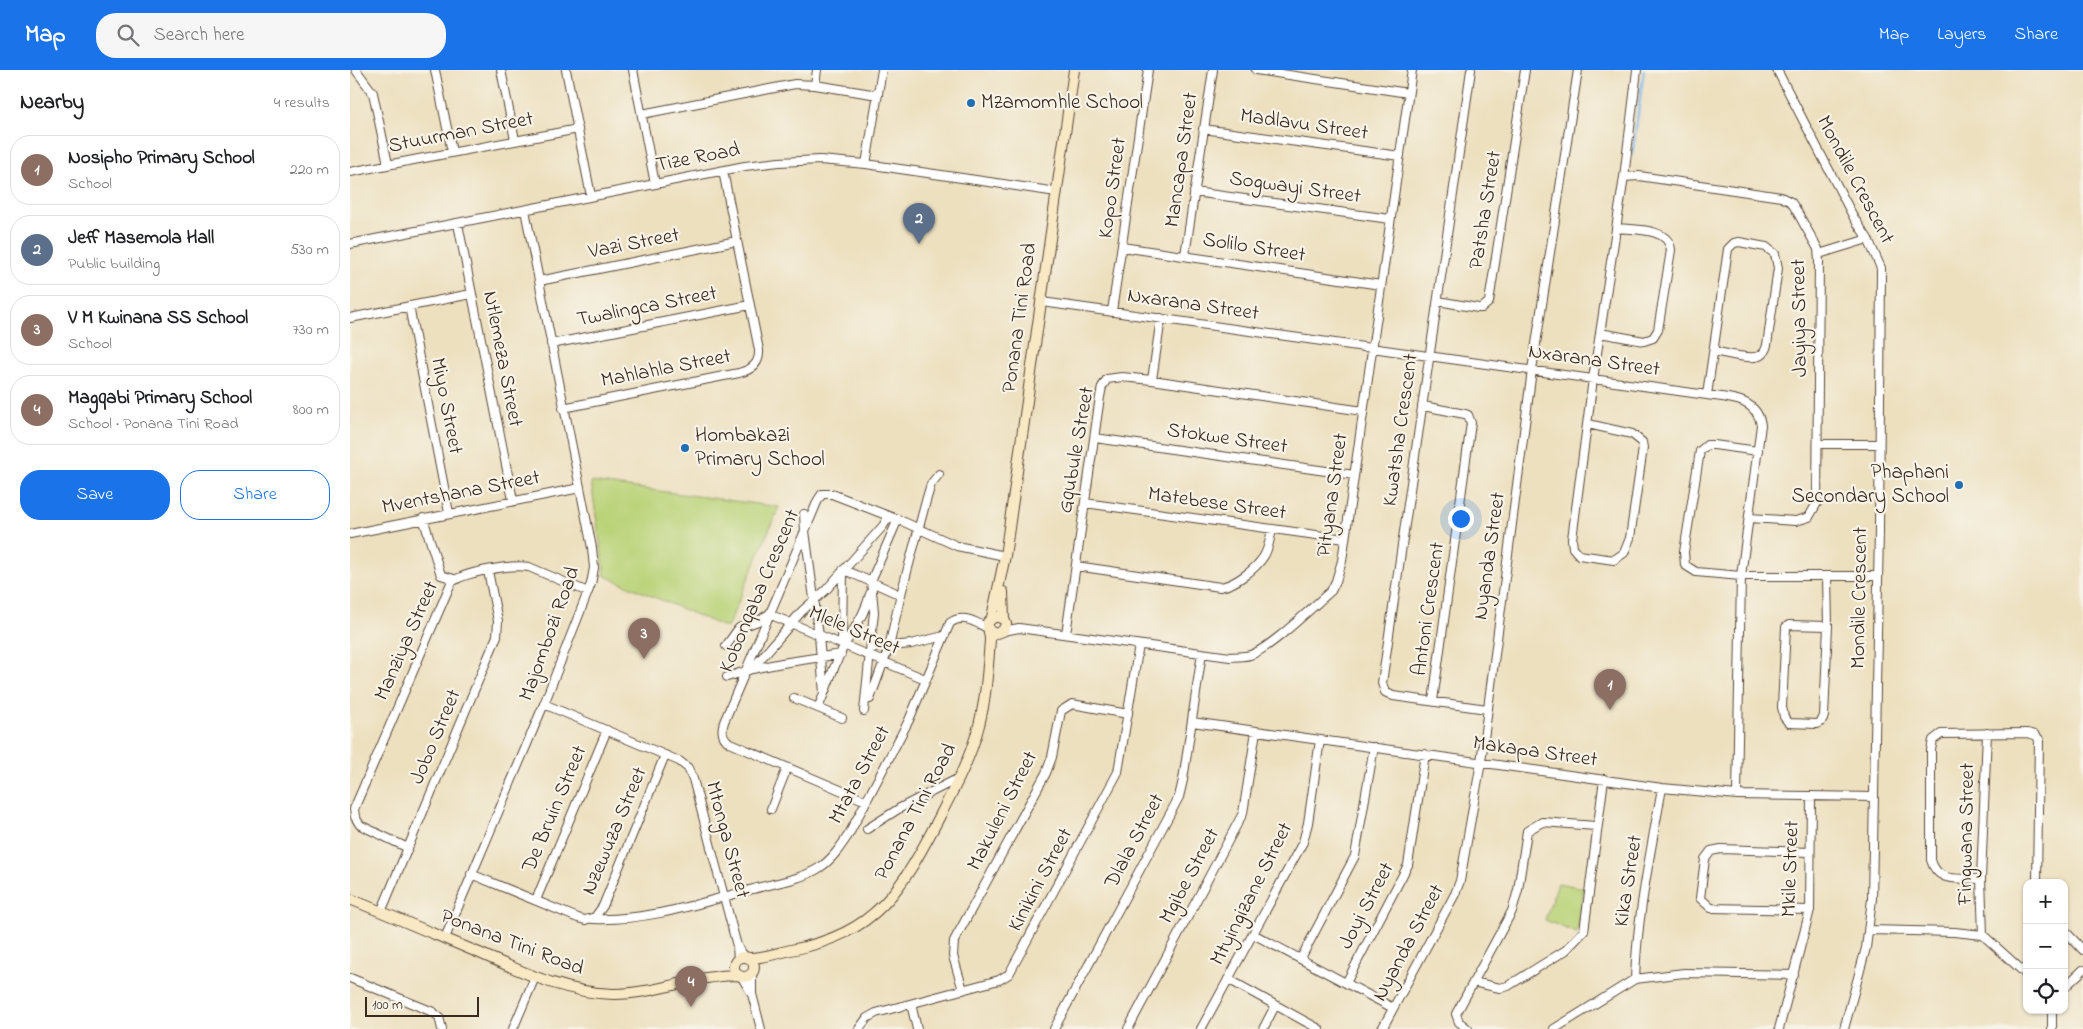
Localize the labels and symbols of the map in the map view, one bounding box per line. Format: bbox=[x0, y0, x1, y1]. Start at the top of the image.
place label: Mzamomhle School bbox=[981, 88, 1143, 118]
street label: Mancapa Street bbox=[1158, 91, 1206, 229]
marker: Mzamomhle School bbox=[965, 97, 977, 109]
street label: Madlavu Street bbox=[1238, 101, 1370, 149]
street label: Stuurman Street bbox=[386, 104, 536, 162]
street label: Mondile Crescent bbox=[1808, 110, 1902, 250]
street label: Tize Road bbox=[653, 135, 743, 181]
street label: Kopo Street bbox=[1091, 136, 1135, 240]
street label: Patsha Street bbox=[1462, 149, 1510, 271]
street label: Sogwayi Street bbox=[1227, 164, 1363, 214]
pin: 2 bbox=[903, 203, 935, 244]
street label: Vazi Street bbox=[585, 221, 682, 268]
street label: Solilo Street bbox=[1200, 225, 1308, 271]
street label: Ponana Tini Road bbox=[995, 241, 1045, 395]
street label: Jayiya Street bbox=[1784, 259, 1818, 377]
street label: Twalingca Street bbox=[575, 279, 720, 337]
street label: Nxarana Street bbox=[1125, 281, 1261, 329]
street label: Ntlemeza Street bbox=[474, 288, 530, 430]
street label: Nxarana Street bbox=[1526, 337, 1662, 385]
street label: Mahlahla Street bbox=[598, 342, 734, 396]
street label: Kwatsha Crescent bbox=[1375, 352, 1427, 508]
street label: Miyo Street bbox=[420, 355, 470, 457]
street label: Gqubule Street bbox=[1051, 384, 1103, 516]
street label: Stokwe Street bbox=[1165, 416, 1289, 462]
place label: Hombakazi Primary School bbox=[695, 421, 825, 477]
street label: Pityana Street bbox=[1309, 431, 1359, 559]
marker: Hombakazi Primary School bbox=[679, 442, 691, 454]
place label: Phaphani Secondary School bbox=[1791, 458, 1949, 514]
street label: Mventshana Street bbox=[380, 463, 542, 523]
street label: Matebese Street bbox=[1146, 479, 1288, 529]
marker: Phaphani Secondary School bbox=[1953, 479, 1965, 491]
street label: Nyanda Street bbox=[1466, 490, 1516, 622]
street label: Kobonqaba Crescent bbox=[712, 505, 808, 677]
your location bbox=[1448, 506, 1474, 532]
street label: Mondile Crescent bbox=[1844, 527, 1876, 669]
street label: Antoni Crescent bbox=[1405, 540, 1453, 678]
street label: Majombozi Road bbox=[512, 562, 588, 705]
street label: Manziya Street bbox=[367, 576, 449, 706]
street label: Mlele Street bbox=[804, 598, 904, 664]
pin: 3 bbox=[628, 618, 660, 659]
pin: 1 bbox=[1594, 669, 1626, 710]
street label: Jobo Street bbox=[403, 685, 469, 789]
street label: Mtata Street bbox=[821, 720, 899, 830]
street label: Makapa Street bbox=[1471, 728, 1599, 776]
street label: Ponana Tini Road bbox=[867, 738, 965, 886]
street label: De Bruin Street bbox=[514, 741, 595, 878]
street label: Makuleni Street bbox=[960, 746, 1046, 876]
street label: Nzewuza Street bbox=[575, 762, 655, 900]
street label: Fingwana Street bbox=[1951, 763, 1985, 906]
street label: Mtonga Street bbox=[695, 778, 757, 902]
street label: Dlala Street bbox=[1097, 788, 1172, 895]
street label: Mtyingizane Street bbox=[1203, 817, 1303, 972]
street label: Mkile Street bbox=[1774, 820, 1808, 918]
street label: Kinikini Street bbox=[1001, 823, 1081, 937]
street label: Mgibe Street bbox=[1152, 823, 1230, 930]
street label: Kika Street bbox=[1607, 833, 1651, 929]
street label: Joyi Street bbox=[1332, 857, 1404, 956]
street label: Nyanda Street bbox=[1366, 879, 1454, 1008]
street label: Ponana Tini Road bbox=[436, 902, 588, 984]
pin: 4 bbox=[675, 966, 707, 1007]
scale bar bbox=[365, 994, 479, 1017]

